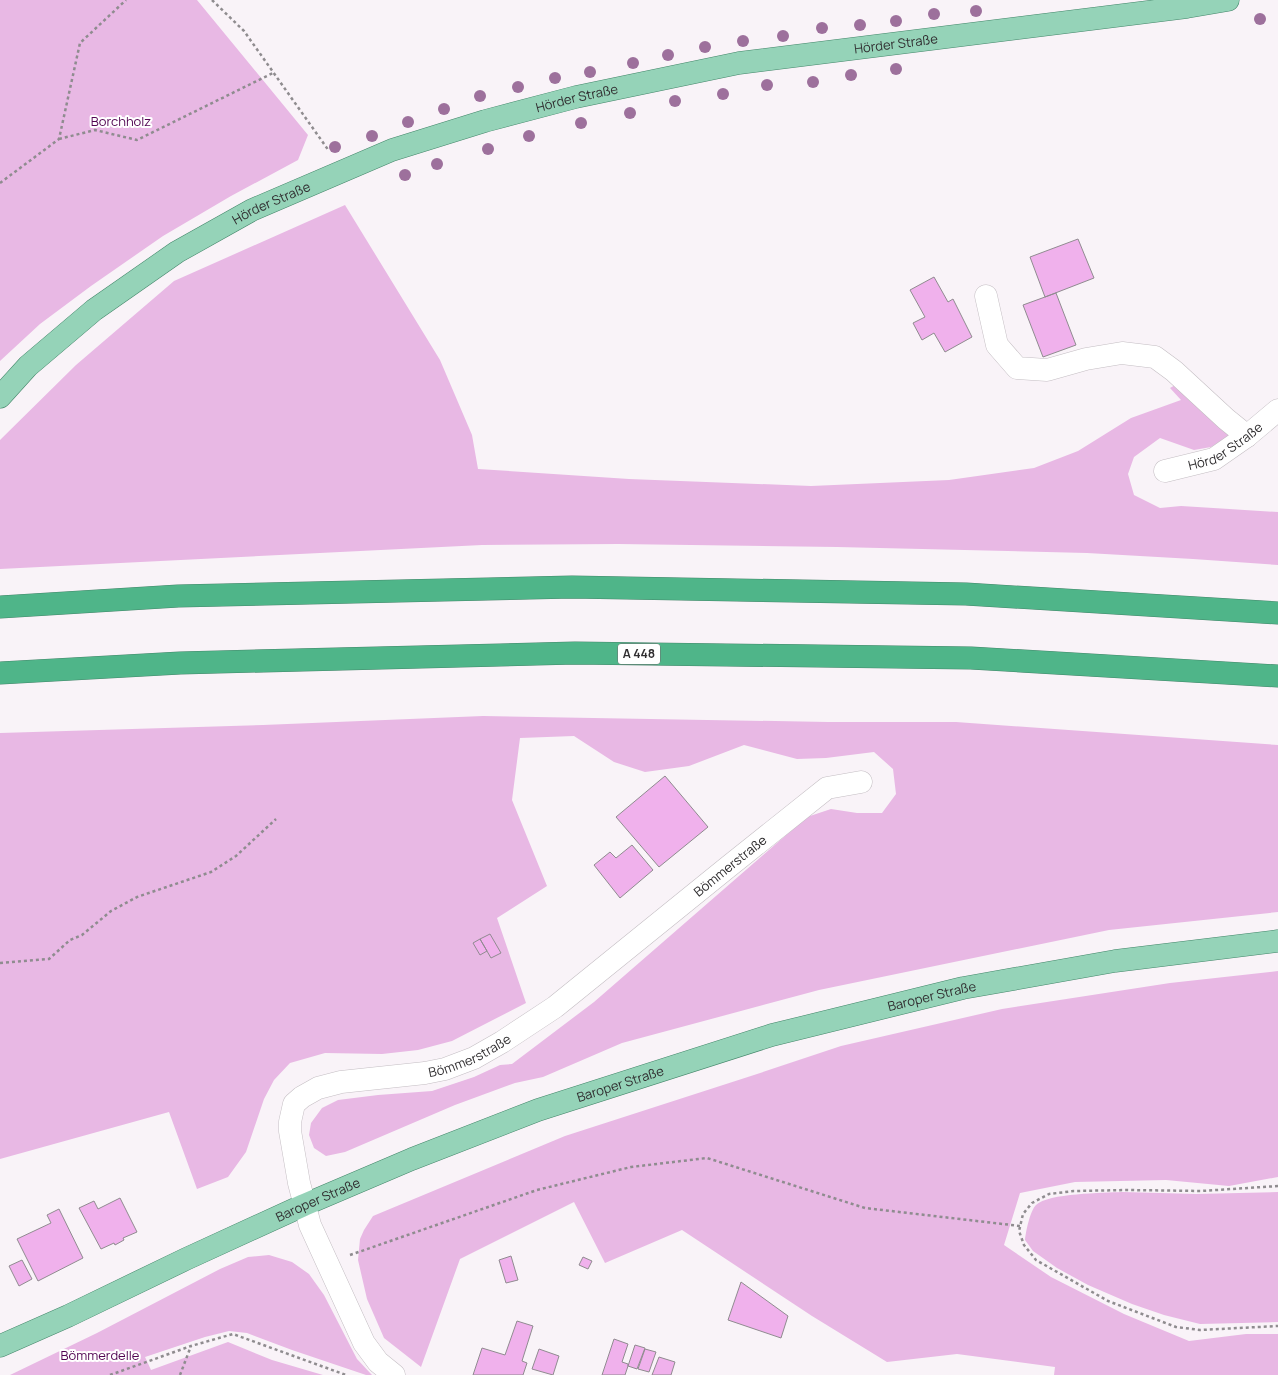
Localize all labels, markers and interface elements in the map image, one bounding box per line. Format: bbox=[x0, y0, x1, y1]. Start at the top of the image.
street label: Hörder Straße bbox=[853, 29, 939, 58]
street label: Hörder Straße bbox=[534, 79, 620, 116]
park label: Borchholz bbox=[91, 112, 151, 130]
street label: Hörder Straße bbox=[229, 177, 313, 228]
street label: Hörder Straße bbox=[1186, 418, 1266, 474]
road number: A 448 bbox=[618, 644, 660, 664]
street label: Bömmerstraße bbox=[690, 830, 771, 900]
street label: Baroper Straße bbox=[886, 977, 978, 1015]
street label: Bömmerstraße bbox=[427, 1029, 515, 1081]
street label: Baroper Straße bbox=[574, 1061, 666, 1106]
street label: Baroper Straße bbox=[273, 1173, 363, 1226]
park label: Bömmerdelle bbox=[61, 1346, 140, 1364]

